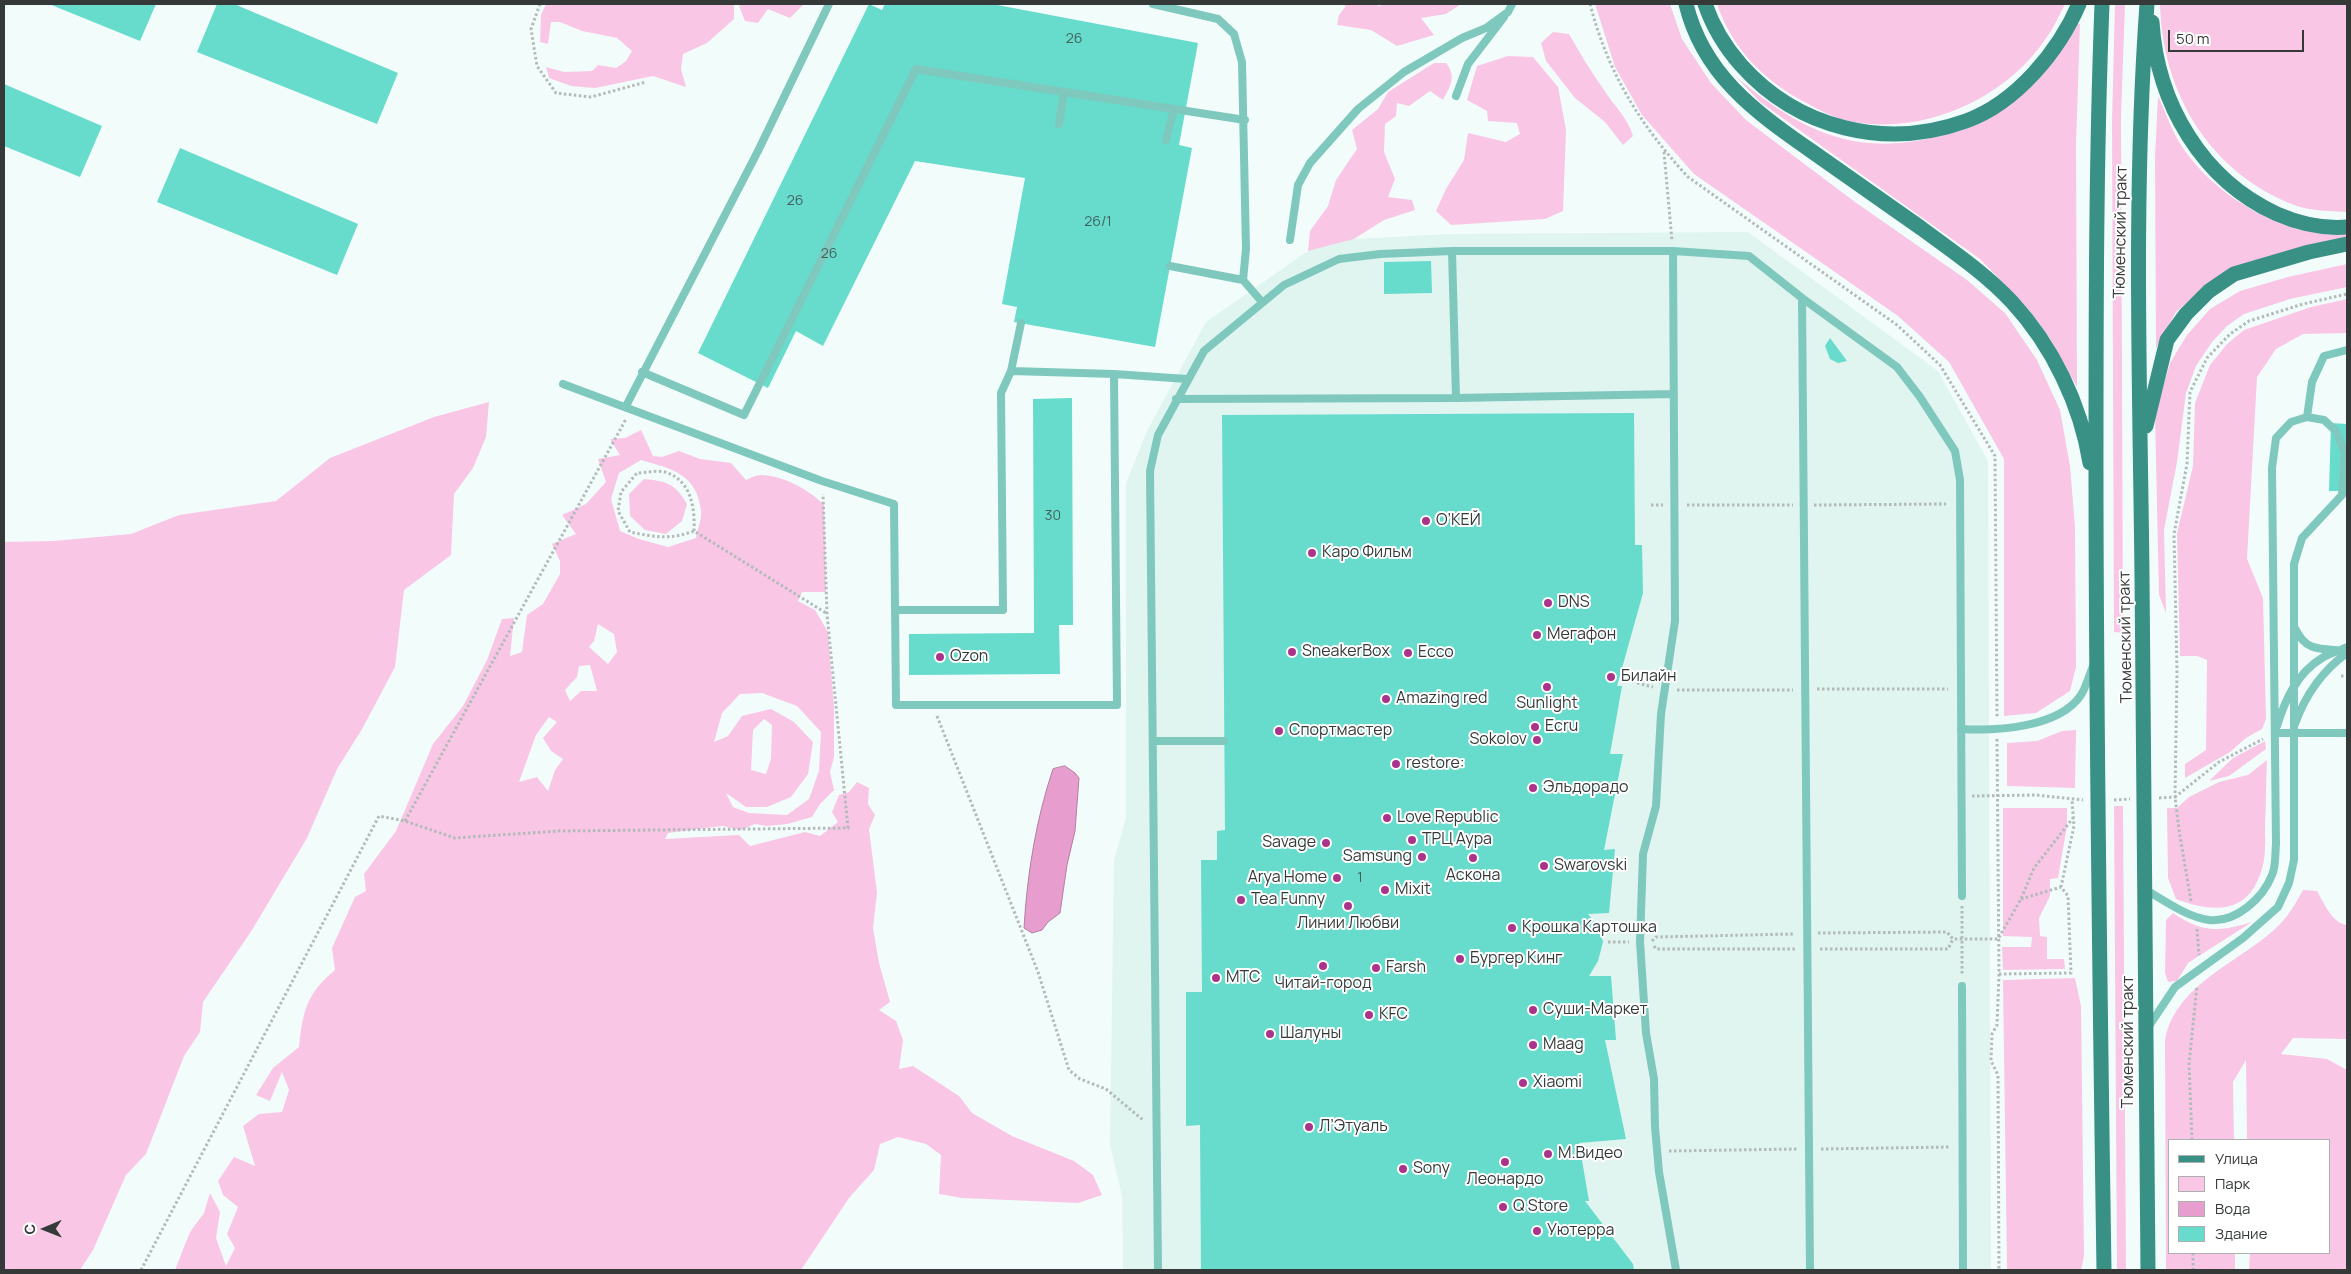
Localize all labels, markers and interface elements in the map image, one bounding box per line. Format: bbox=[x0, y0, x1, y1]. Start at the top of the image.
scale bar bbox=[2171, 20, 2307, 52]
text: 50 m bbox=[2176, 28, 2210, 49]
house number: 26 bbox=[1066, 31, 1082, 47]
street label: Тюменский тракт bbox=[2110, 165, 2132, 299]
house number: 26 bbox=[787, 193, 803, 209]
house number: 26/1 bbox=[1084, 214, 1112, 230]
house number: 26 bbox=[821, 246, 837, 262]
house number: 30 bbox=[1045, 508, 1061, 524]
place label: О’КЕЙ bbox=[1436, 511, 1481, 531]
marker: О’КЕЙ bbox=[1420, 515, 1432, 527]
place label: Каро Фильм bbox=[1322, 543, 1412, 563]
marker: Каро Фильм bbox=[1306, 547, 1318, 559]
street label: Тюменский тракт bbox=[2115, 570, 2137, 704]
place label: DNS bbox=[1558, 593, 1590, 613]
marker: DNS bbox=[1542, 597, 1554, 609]
place label: Мегафон bbox=[1547, 625, 1616, 645]
marker: Мегафон bbox=[1531, 629, 1543, 641]
place label: SneakerBox bbox=[1302, 642, 1390, 662]
place label: Ecco bbox=[1418, 643, 1454, 663]
marker: SneakerBox bbox=[1286, 646, 1298, 658]
place label: Ozon bbox=[950, 647, 988, 667]
marker: Ecco bbox=[1402, 647, 1414, 659]
marker: Ozon bbox=[934, 651, 946, 663]
place label: Билайн bbox=[1621, 667, 1676, 687]
marker: Билайн bbox=[1605, 671, 1617, 683]
marker: Sunlight bbox=[1541, 681, 1553, 693]
place label: Amazing red bbox=[1396, 689, 1487, 709]
marker: Amazing red bbox=[1380, 693, 1392, 705]
place label: Sunlight bbox=[1516, 694, 1578, 714]
place label: Ecru bbox=[1545, 717, 1578, 737]
place label: Спортмастер bbox=[1289, 721, 1392, 741]
marker: Ecru bbox=[1529, 721, 1541, 733]
marker: Спортмастер bbox=[1273, 725, 1285, 737]
place label: Sokolov bbox=[1469, 730, 1527, 750]
marker: Sokolov bbox=[1531, 734, 1543, 746]
place label: restore: bbox=[1406, 754, 1465, 774]
marker: restore: bbox=[1390, 758, 1402, 770]
place label: Эльдорадо bbox=[1543, 778, 1628, 798]
marker: Эльдорадо bbox=[1527, 782, 1539, 794]
place label: Love Republic bbox=[1397, 808, 1499, 828]
marker: Love Republic bbox=[1381, 812, 1393, 824]
place label: ТРЦ Аура bbox=[1422, 830, 1492, 850]
place label: Savage bbox=[1262, 833, 1316, 853]
marker: ТРЦ Аура bbox=[1406, 834, 1418, 846]
marker: Savage bbox=[1320, 837, 1332, 849]
place label: Samsung bbox=[1343, 847, 1412, 867]
marker: Samsung bbox=[1416, 851, 1428, 863]
marker: Аскона bbox=[1467, 852, 1479, 864]
place label: Swarovski bbox=[1554, 856, 1627, 876]
marker: Swarovski bbox=[1538, 860, 1550, 872]
place label: Аскона bbox=[1446, 866, 1500, 886]
place label: Arya Home bbox=[1248, 868, 1327, 888]
house number: 1 bbox=[1357, 870, 1363, 886]
marker: Arya Home bbox=[1331, 872, 1343, 884]
place label: Mixit bbox=[1395, 880, 1431, 900]
marker: Mixit bbox=[1379, 884, 1391, 896]
place label: Tea Funny bbox=[1251, 890, 1325, 910]
marker: Tea Funny bbox=[1235, 894, 1247, 906]
marker: Линии Любви bbox=[1342, 900, 1354, 912]
place label: Линии Любви bbox=[1297, 914, 1399, 934]
place label: Крошка Картошка bbox=[1522, 918, 1657, 938]
marker: Крошка Картошка bbox=[1506, 922, 1518, 934]
place label: Бургер Кинг bbox=[1470, 949, 1563, 969]
marker: Бургер Кинг bbox=[1454, 953, 1466, 965]
place label: Farsh bbox=[1386, 958, 1426, 978]
marker: Читай-город bbox=[1317, 960, 1329, 972]
marker: Farsh bbox=[1370, 962, 1382, 974]
place label: МТС bbox=[1226, 968, 1260, 988]
marker: МТС bbox=[1210, 972, 1222, 984]
place label: Читай-город bbox=[1274, 974, 1372, 994]
street label: Тюменский тракт bbox=[2119, 976, 2139, 1108]
place label: Суши-Маркет bbox=[1543, 1000, 1648, 1020]
marker: Суши-Маркет bbox=[1527, 1004, 1539, 1016]
place label: KFC bbox=[1379, 1005, 1408, 1025]
marker: KFC bbox=[1363, 1009, 1375, 1021]
place label: Шалуны bbox=[1280, 1024, 1341, 1044]
marker: Шалуны bbox=[1264, 1028, 1276, 1040]
place label: Maag bbox=[1543, 1035, 1584, 1055]
marker: Maag bbox=[1527, 1039, 1539, 1051]
place label: Xiaomi bbox=[1533, 1073, 1582, 1093]
marker: Xiaomi bbox=[1517, 1077, 1529, 1089]
place label: Л’Этуаль bbox=[1319, 1117, 1388, 1137]
marker: Л’Этуаль bbox=[1303, 1121, 1315, 1133]
legend bbox=[2168, 1139, 2331, 1254]
place label: М.Видео bbox=[1558, 1144, 1623, 1164]
marker: М.Видео bbox=[1542, 1148, 1554, 1160]
text: Улица bbox=[2215, 1148, 2258, 1169]
marker: Леонардо bbox=[1499, 1156, 1511, 1168]
place label: Sony bbox=[1413, 1159, 1450, 1179]
marker: Sony bbox=[1397, 1163, 1409, 1175]
place label: Леонардо bbox=[1467, 1170, 1543, 1190]
text: Парк bbox=[2215, 1173, 2250, 1194]
place label: Q Store bbox=[1513, 1197, 1568, 1217]
text: Вода bbox=[2215, 1198, 2250, 1219]
marker: Q Store bbox=[1497, 1201, 1509, 1213]
north arrow bbox=[20, 1204, 70, 1254]
place label: Уютерра bbox=[1547, 1221, 1614, 1241]
text: Здание bbox=[2215, 1223, 2267, 1244]
text: С bbox=[20, 1224, 39, 1235]
marker: Уютерра bbox=[1531, 1225, 1543, 1237]

